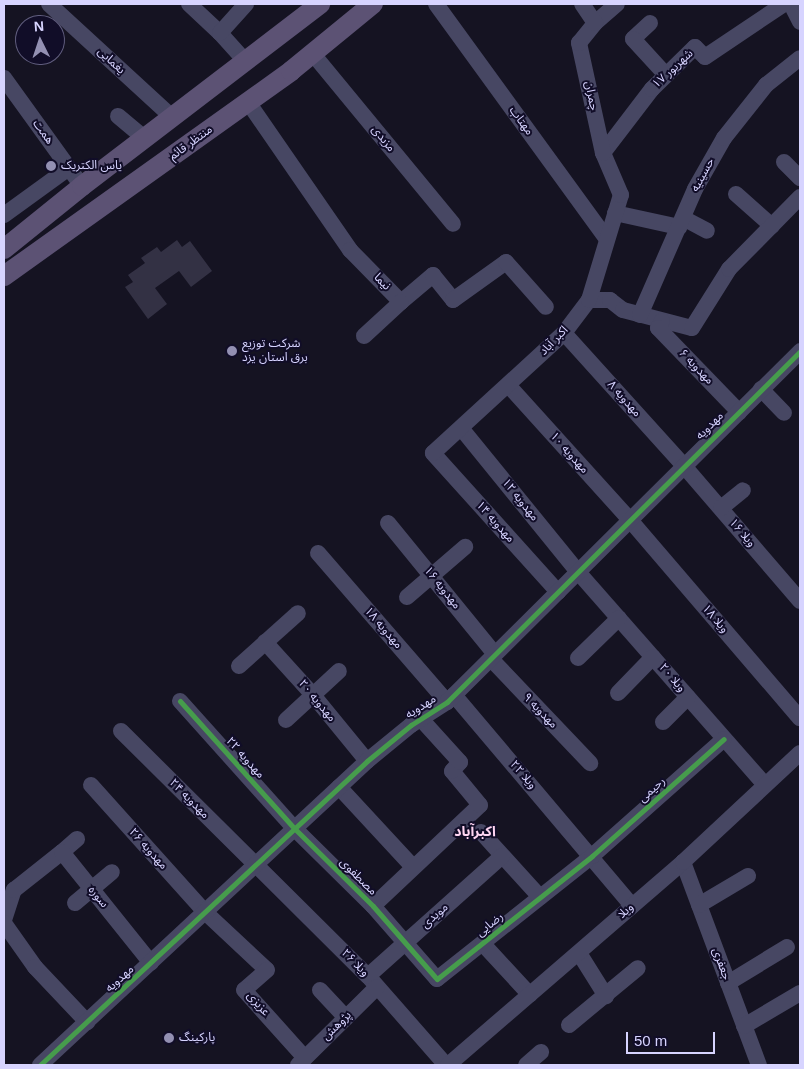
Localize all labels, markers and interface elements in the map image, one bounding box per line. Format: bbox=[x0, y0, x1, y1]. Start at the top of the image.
north arrow bbox=[15, 15, 65, 65]
text: N bbox=[33, 18, 45, 34]
street label: یغمایی bbox=[94, 45, 128, 77]
street label: ۱۷ شهریور bbox=[650, 46, 696, 92]
street label: چمران bbox=[581, 80, 601, 112]
street label: مهتاب bbox=[506, 104, 536, 138]
street label: همت bbox=[29, 117, 57, 147]
street label: منتظر قائم bbox=[166, 122, 216, 164]
street label: مزیدی bbox=[368, 123, 398, 155]
street label: حسینیه bbox=[688, 156, 718, 194]
place label: یاس الکتریک bbox=[61, 159, 122, 173]
marker: یاس الکتریک bbox=[45, 160, 57, 172]
street label: نیما bbox=[370, 270, 394, 294]
street label: اکبر آباد bbox=[537, 323, 571, 359]
place label: شرکت توزیع برق استان یزد bbox=[242, 337, 308, 365]
marker: شرکت توزیع برق استان یزد bbox=[226, 345, 238, 357]
street label: مهدویه ۶ bbox=[676, 346, 716, 388]
street label: مهدویه ۸ bbox=[604, 378, 644, 420]
street label: مهدویه bbox=[693, 409, 727, 443]
street label: مهدویه ۱۰ bbox=[547, 429, 591, 477]
street label: مهدویه ۱۲ bbox=[498, 476, 542, 524]
street label: مهدویه ۱۴ bbox=[473, 498, 517, 546]
street label: ویلا ۱۶ bbox=[726, 516, 758, 550]
street label: مهدویه ۱۶ bbox=[420, 564, 464, 612]
street label: ویلا ۱۸ bbox=[699, 602, 731, 636]
street label: مهدویه ۱۸ bbox=[361, 604, 405, 652]
street label: ویلا ۲۰ bbox=[656, 661, 688, 695]
street label: مهدویه ۲۰ bbox=[295, 677, 339, 725]
street label: مهدویه ۹ bbox=[520, 690, 560, 732]
street label: مهدویه bbox=[403, 692, 439, 722]
street label: مهدویه ۲۲ bbox=[223, 734, 267, 782]
street label: ویلا ۲۲ bbox=[507, 758, 539, 792]
street label: رحیمی bbox=[636, 774, 668, 806]
street label: مهدویه ۲۴ bbox=[166, 776, 212, 822]
district label: اکبرآباد bbox=[454, 823, 496, 839]
street label: مهدویه ۲۶ bbox=[126, 825, 170, 873]
street label: مصطفوی bbox=[336, 855, 380, 899]
street label: سوره bbox=[85, 883, 111, 911]
street label: مویدی bbox=[419, 900, 451, 932]
street label: ویلا bbox=[615, 900, 637, 922]
street label: رضایی bbox=[474, 910, 506, 940]
street label: ویلا ۲۶ bbox=[338, 946, 372, 980]
street label: جعفری bbox=[709, 946, 733, 982]
street label: مهدویه bbox=[103, 962, 137, 996]
street label: عزیزی bbox=[243, 989, 273, 1019]
street label: پژوهش bbox=[319, 1008, 355, 1044]
scale bar bbox=[629, 1022, 718, 1054]
place label: پارکینگ bbox=[179, 1031, 215, 1045]
marker: پارکینگ bbox=[163, 1032, 175, 1044]
text: 50 m bbox=[634, 1032, 667, 1049]

